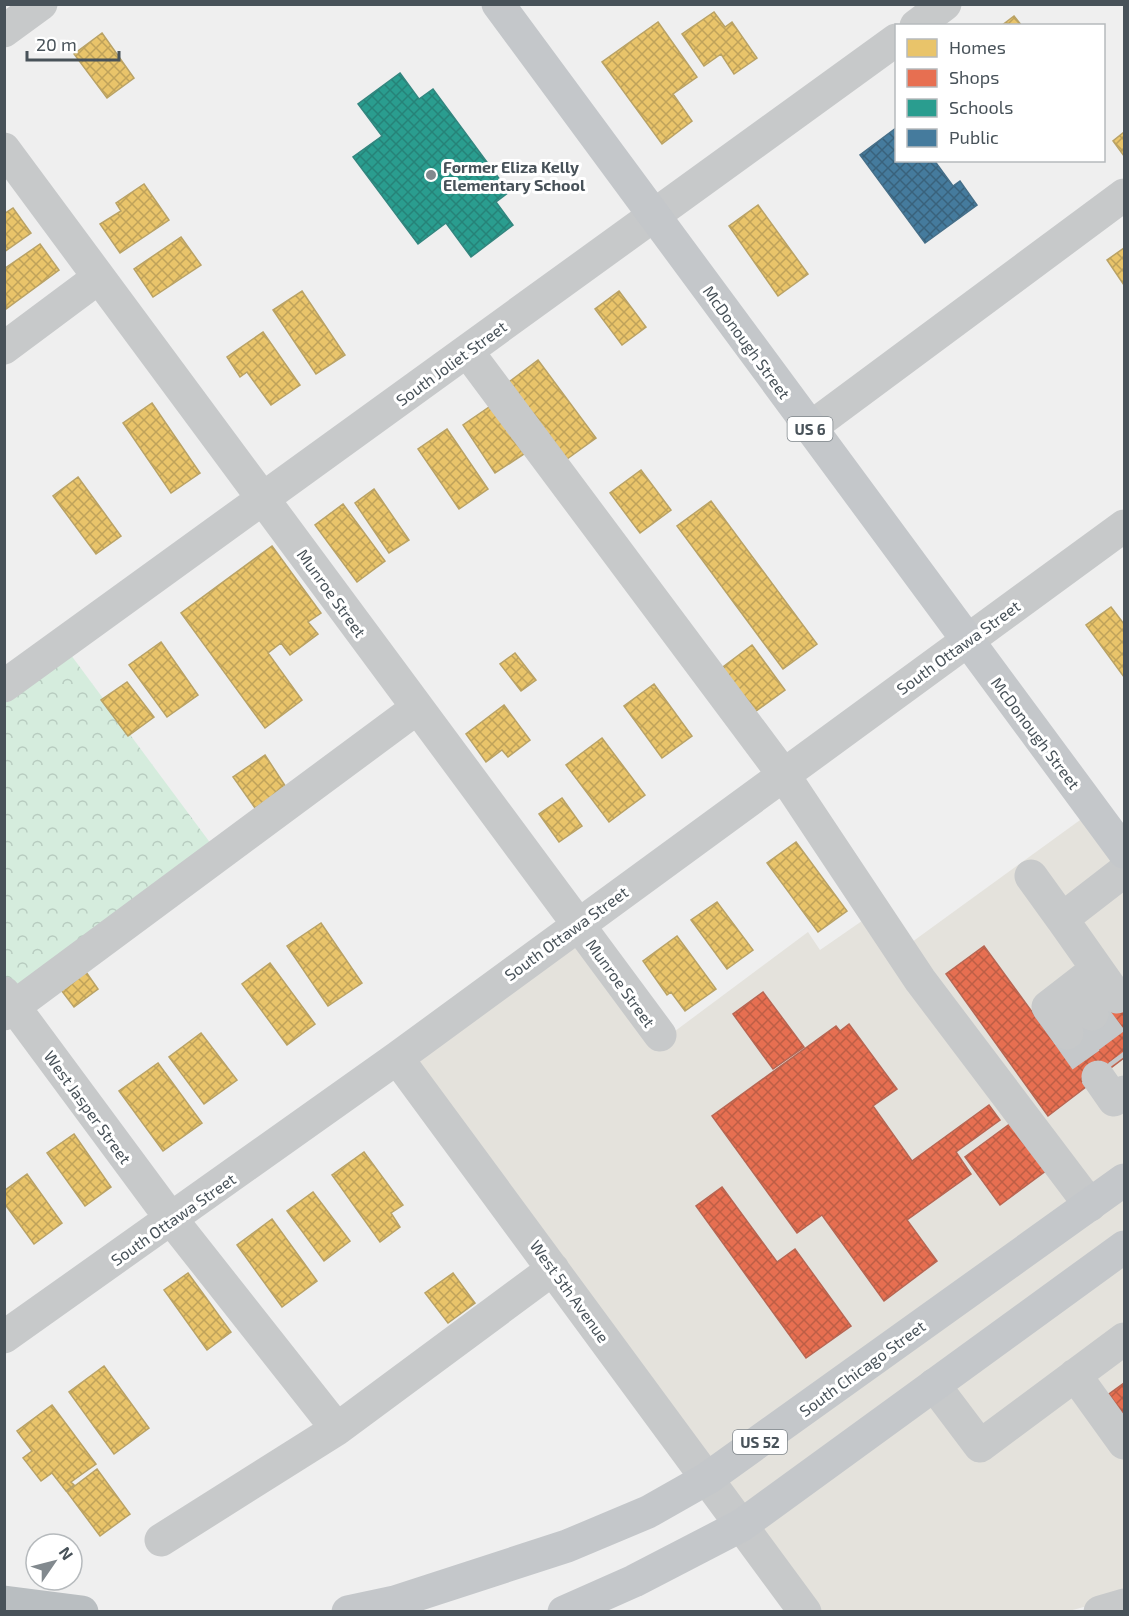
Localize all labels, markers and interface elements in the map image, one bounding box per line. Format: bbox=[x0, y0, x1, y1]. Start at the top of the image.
scale bar bbox=[27, 24, 118, 62]
legend bbox=[895, 24, 1105, 162]
text: 20 m bbox=[36, 33, 77, 55]
text: Homes bbox=[949, 36, 1006, 58]
text: Shops bbox=[949, 66, 999, 88]
text: Schools bbox=[949, 96, 1013, 118]
text: Public bbox=[949, 126, 999, 148]
place label: Former Eliza Kelly Elementary School bbox=[443, 157, 586, 195]
marker: Former Eliza Kelly Elementary School bbox=[424, 168, 438, 182]
street label: McDonough Street bbox=[700, 282, 794, 402]
street label: South Joliet Street bbox=[392, 317, 510, 409]
road number: US 6 bbox=[788, 417, 832, 441]
street label: Munroe Street bbox=[294, 545, 370, 641]
street label: South Ottawa Street bbox=[893, 596, 1023, 698]
street label: McDonough Street bbox=[988, 673, 1084, 793]
street label: South Ottawa Street bbox=[501, 882, 631, 984]
street label: Munroe Street bbox=[583, 935, 659, 1031]
street label: West Jasper Street bbox=[41, 1047, 135, 1167]
street label: South Ottawa Street bbox=[107, 1169, 239, 1269]
street label: West 5th Avenue bbox=[526, 1236, 614, 1346]
street label: South Chicago Street bbox=[795, 1316, 929, 1420]
road number: US 52 bbox=[733, 1430, 787, 1454]
north arrow bbox=[24, 1532, 84, 1592]
text: N bbox=[56, 1543, 78, 1563]

